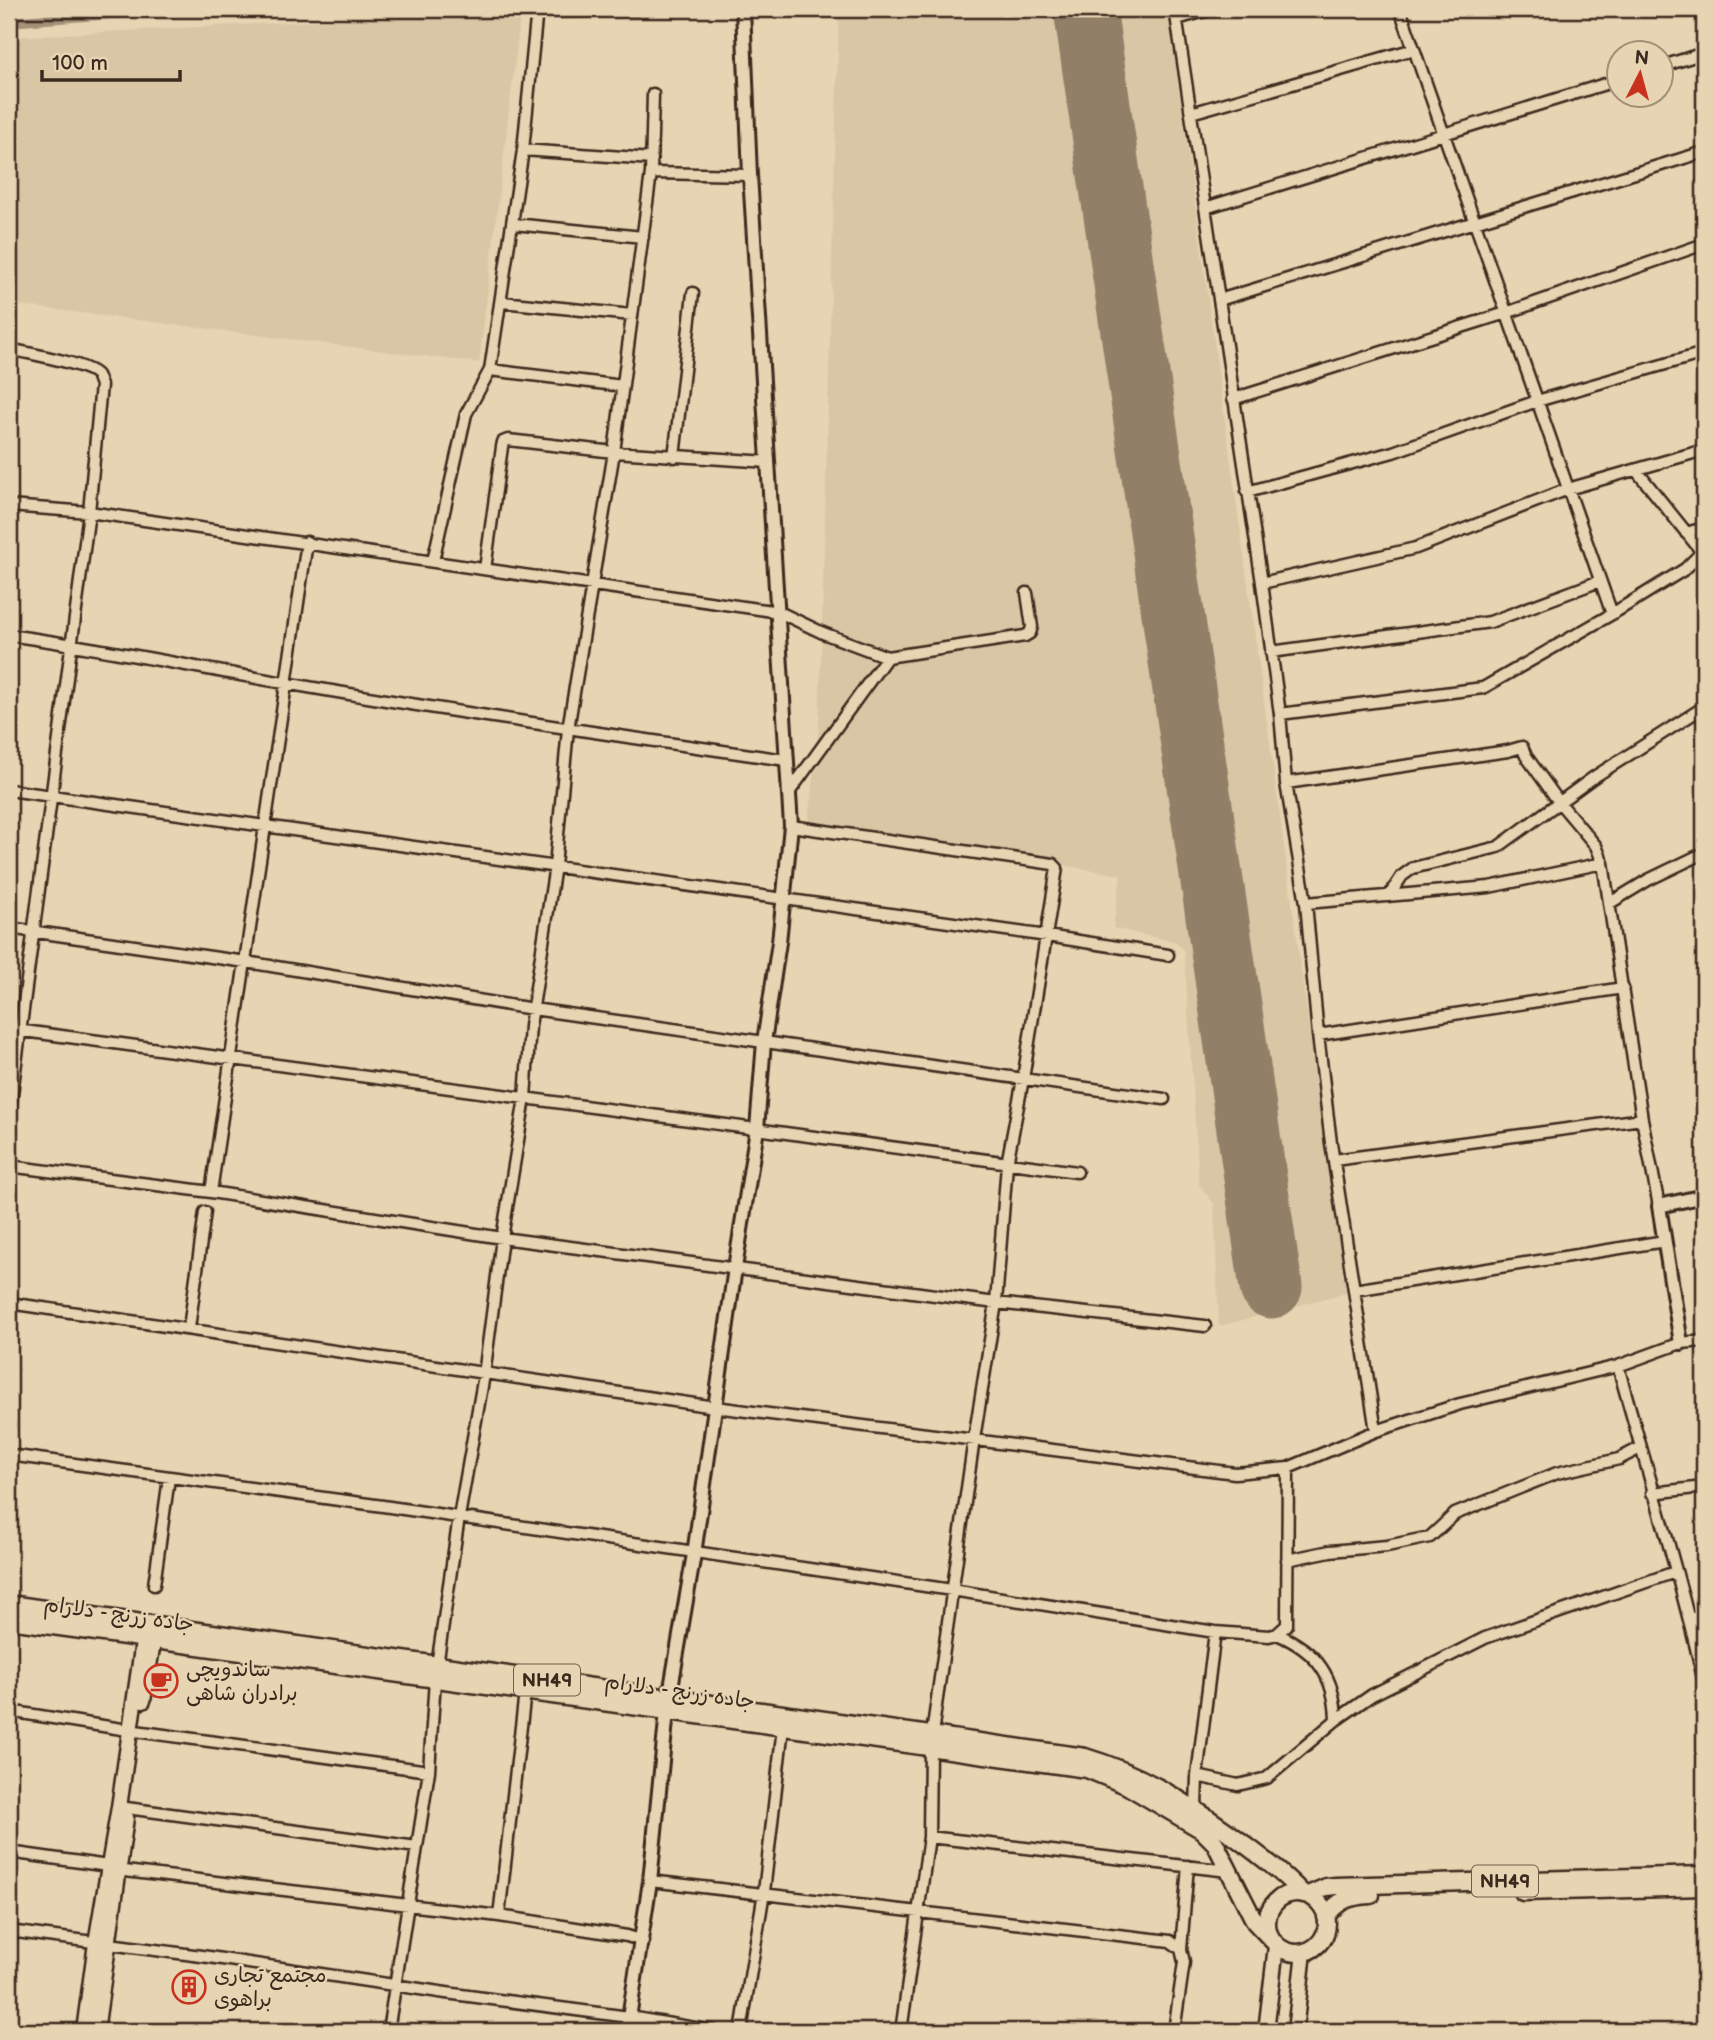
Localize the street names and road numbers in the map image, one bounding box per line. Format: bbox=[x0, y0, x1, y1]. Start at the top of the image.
street label: جاده زرنج - دلارام bbox=[42, 1592, 195, 1640]
road number: NH49 bbox=[514, 1664, 580, 1696]
street label: جاده زرنج - دلارام bbox=[603, 1669, 756, 1717]
road number: NH49 bbox=[1472, 1866, 1538, 1896]

